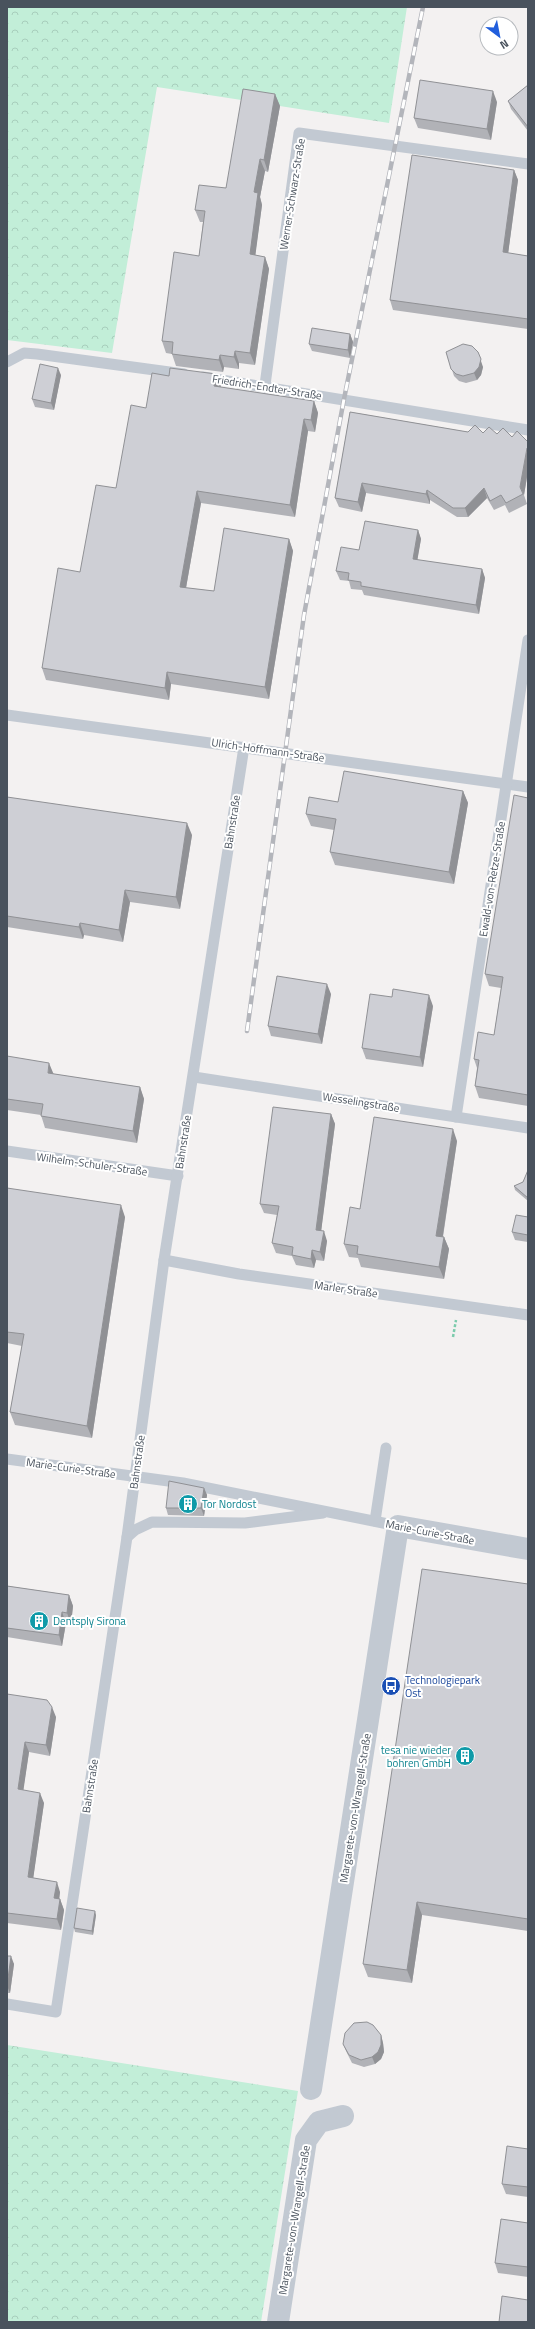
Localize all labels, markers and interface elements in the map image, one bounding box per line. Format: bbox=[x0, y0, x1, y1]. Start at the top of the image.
north arrow bbox=[479, 16, 519, 56]
text: N bbox=[497, 36, 512, 53]
street label: Werner-Schwarz-Straße bbox=[275, 137, 309, 251]
street label: Friedrich-Endter-Straße bbox=[211, 370, 323, 404]
street label: Ulrich-Hoffmann-Straße bbox=[211, 734, 326, 766]
street label: Bahnstraße bbox=[220, 794, 244, 850]
street label: Ewald-von-Retze-Straße bbox=[475, 820, 509, 938]
street label: Wesselingstraße bbox=[321, 1088, 401, 1116]
street label: Bahnstraße bbox=[171, 1114, 195, 1170]
street label: Wilhelm-Schuler-Straße bbox=[36, 1148, 149, 1180]
street label: Marler Straße bbox=[313, 1277, 379, 1301]
street label: Bahnstraße bbox=[125, 1434, 149, 1490]
street label: Marie-Curie-Straße bbox=[25, 1454, 117, 1482]
building icon: Tor Nordost bbox=[177, 1493, 199, 1515]
place label: Tor Nordost bbox=[202, 1496, 256, 1512]
street label: Marie-Curie-Straße bbox=[384, 1516, 476, 1549]
building icon: Dentsply Sirona bbox=[28, 1610, 50, 1632]
place label: Dentsply Sirona bbox=[53, 1613, 126, 1629]
place label: Technologiepark Ost bbox=[405, 1672, 481, 1701]
bus stop icon: Technologiepark Ost bbox=[380, 1675, 402, 1697]
street label: Margarete-von-Wrangell-Straße bbox=[335, 1732, 375, 1884]
place label: tesa nie wieder bohren GmbH bbox=[381, 1742, 451, 1771]
building icon: tesa nie wieder bohren GmbH bbox=[454, 1745, 476, 1767]
street label: Bahnstraße bbox=[78, 1758, 102, 1814]
street label: Margarete-von-Wrangell-Straße bbox=[274, 2144, 314, 2296]

